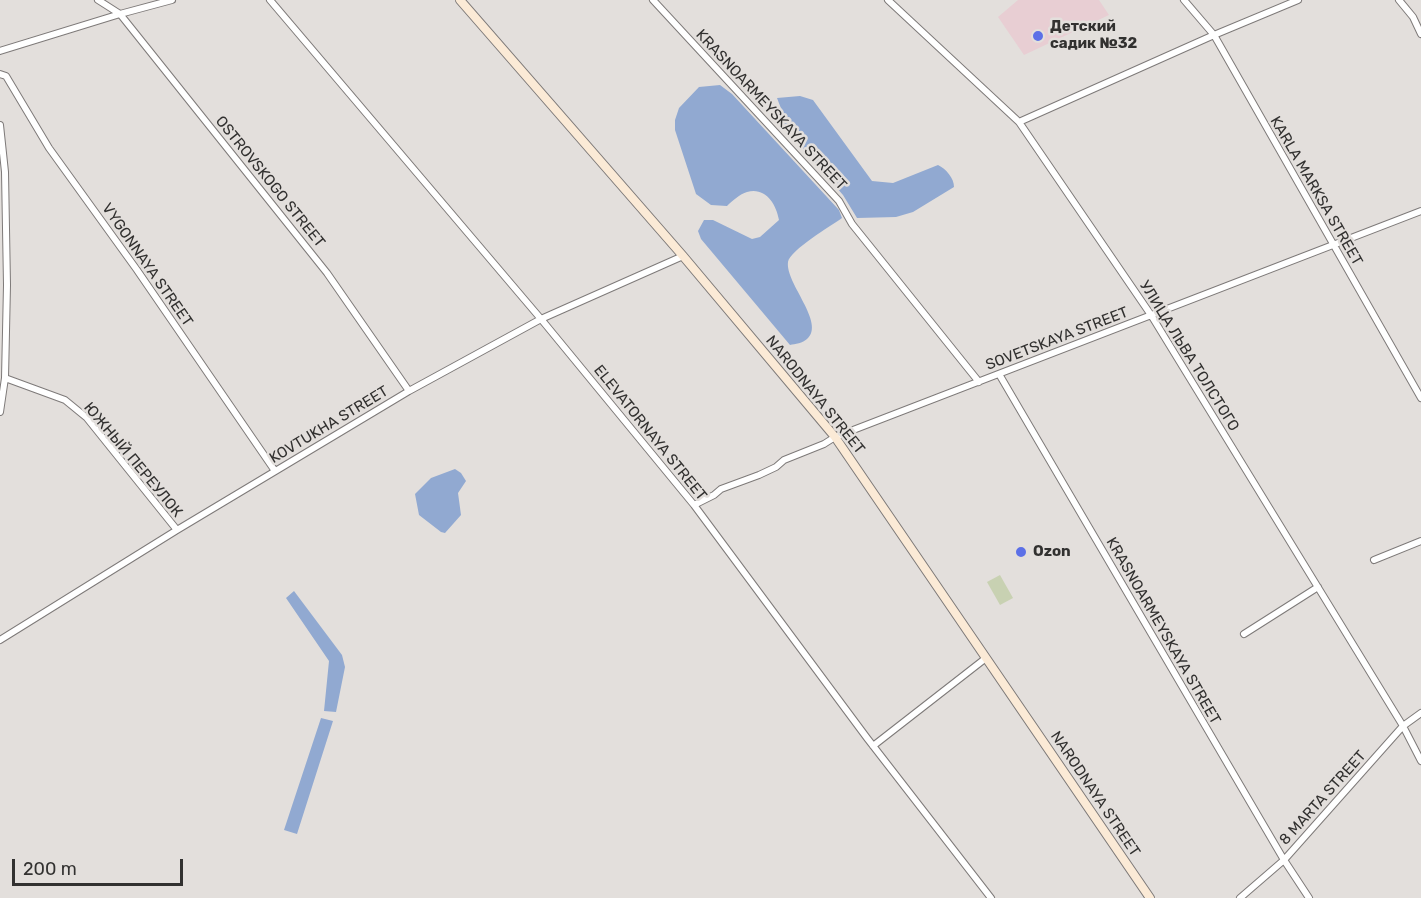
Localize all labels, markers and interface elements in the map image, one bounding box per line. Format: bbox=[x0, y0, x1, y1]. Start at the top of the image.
place label: Детский садик №32 bbox=[1050, 18, 1137, 53]
street label: KRASNOARMEYSKAYA STREET bbox=[692, 26, 850, 194]
marker: Детский садик №32 bbox=[1031, 29, 1045, 43]
street label: OSTROVSKOGO STREET bbox=[211, 113, 329, 251]
street label: KARLA MARKSA STREET bbox=[1266, 113, 1366, 269]
street label: VYGONNAYA STREET bbox=[98, 200, 196, 330]
street label: УЛИЦА ЛЬВА ТОЛСТОГО bbox=[1135, 277, 1243, 435]
street label: SOVETSKAYA STREET bbox=[983, 304, 1131, 374]
street label: NARODNAYA STREET bbox=[762, 332, 868, 458]
street label: ELEVATORNAYA STREET bbox=[590, 362, 710, 504]
street label: KOVTUKHA STREET bbox=[266, 382, 392, 468]
street label: ЮЖНЫЙ ПЕРЕУЛОК bbox=[80, 399, 186, 521]
street label: KRASNOARMEYSKAYA STREET bbox=[1102, 534, 1224, 728]
place label: Ozon bbox=[1033, 543, 1071, 561]
marker: Ozon bbox=[1014, 545, 1028, 559]
street label: NARODNAYA STREET bbox=[1046, 728, 1144, 860]
street label: 8 MARTA STREET bbox=[1276, 747, 1370, 849]
scale bar bbox=[15, 847, 186, 885]
text: 200 m bbox=[23, 858, 77, 880]

